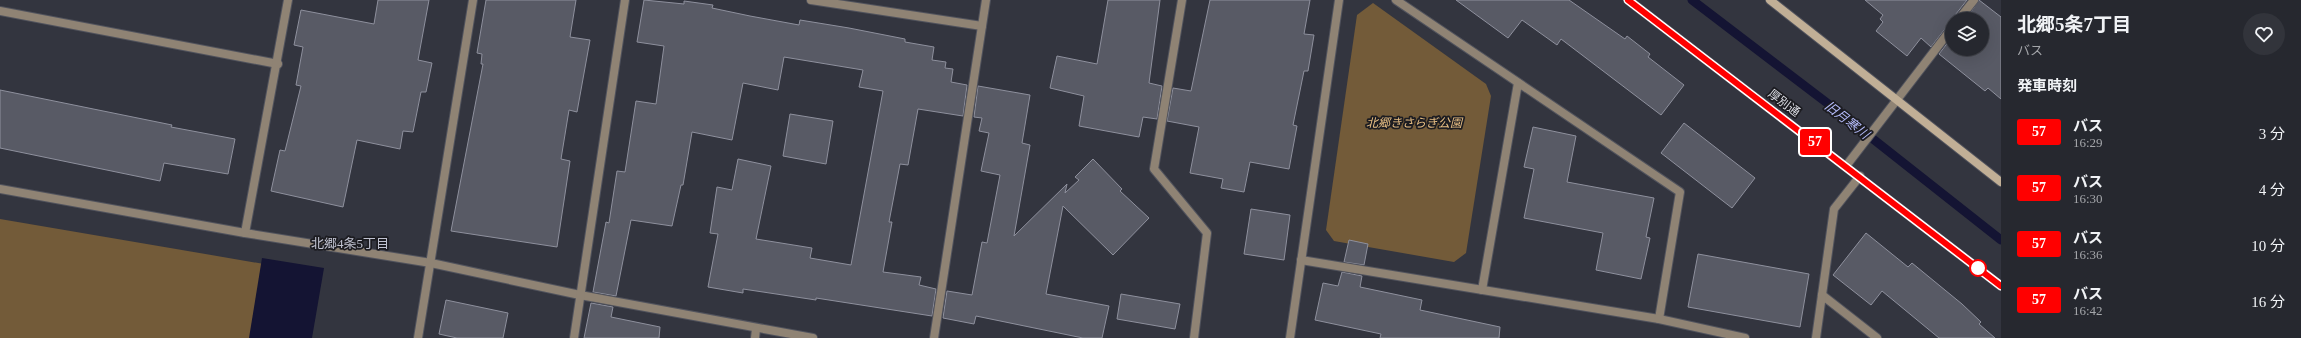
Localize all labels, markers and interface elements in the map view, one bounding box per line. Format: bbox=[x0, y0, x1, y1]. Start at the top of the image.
map controls bbox=[1945, 12, 1989, 56]
button: layers bbox=[1945, 12, 1989, 56]
button: heart bbox=[2243, 13, 2285, 55]
text: 北郷5条7丁目 bbox=[2017, 14, 2131, 35]
text: バス bbox=[2017, 43, 2043, 58]
text: 発車時刻 bbox=[2017, 78, 2077, 94]
street label: 厚別通 bbox=[1765, 87, 1803, 119]
water label: 旧月寒川 bbox=[1822, 98, 1874, 143]
park label: 北郷きさらぎ公園 bbox=[1366, 116, 1464, 130]
text: バス bbox=[2073, 118, 2103, 134]
text: 57 bbox=[2032, 124, 2046, 139]
text: 3 分 bbox=[2259, 126, 2285, 142]
line badge: 57 bbox=[1797, 129, 1833, 155]
text: 57 bbox=[1808, 134, 1822, 149]
text: 16:29 bbox=[2073, 135, 2103, 150]
text: バス bbox=[2073, 174, 2103, 190]
text: 57 bbox=[2032, 180, 2046, 195]
text: 4 分 bbox=[2259, 182, 2285, 198]
text: 16:30 bbox=[2073, 191, 2103, 206]
text: バス bbox=[2073, 230, 2103, 246]
district label: 北郷4条5丁目 bbox=[311, 236, 389, 251]
text: 57 bbox=[2032, 236, 2046, 251]
text: 10 分 bbox=[2251, 238, 2285, 254]
text: 16:36 bbox=[2073, 247, 2103, 262]
unlabelled marker bbox=[1969, 259, 1987, 277]
text: バス bbox=[2073, 286, 2103, 302]
text: 57 bbox=[2032, 292, 2046, 307]
text: 16 分 bbox=[2251, 294, 2285, 310]
text: 16:42 bbox=[2073, 303, 2103, 318]

